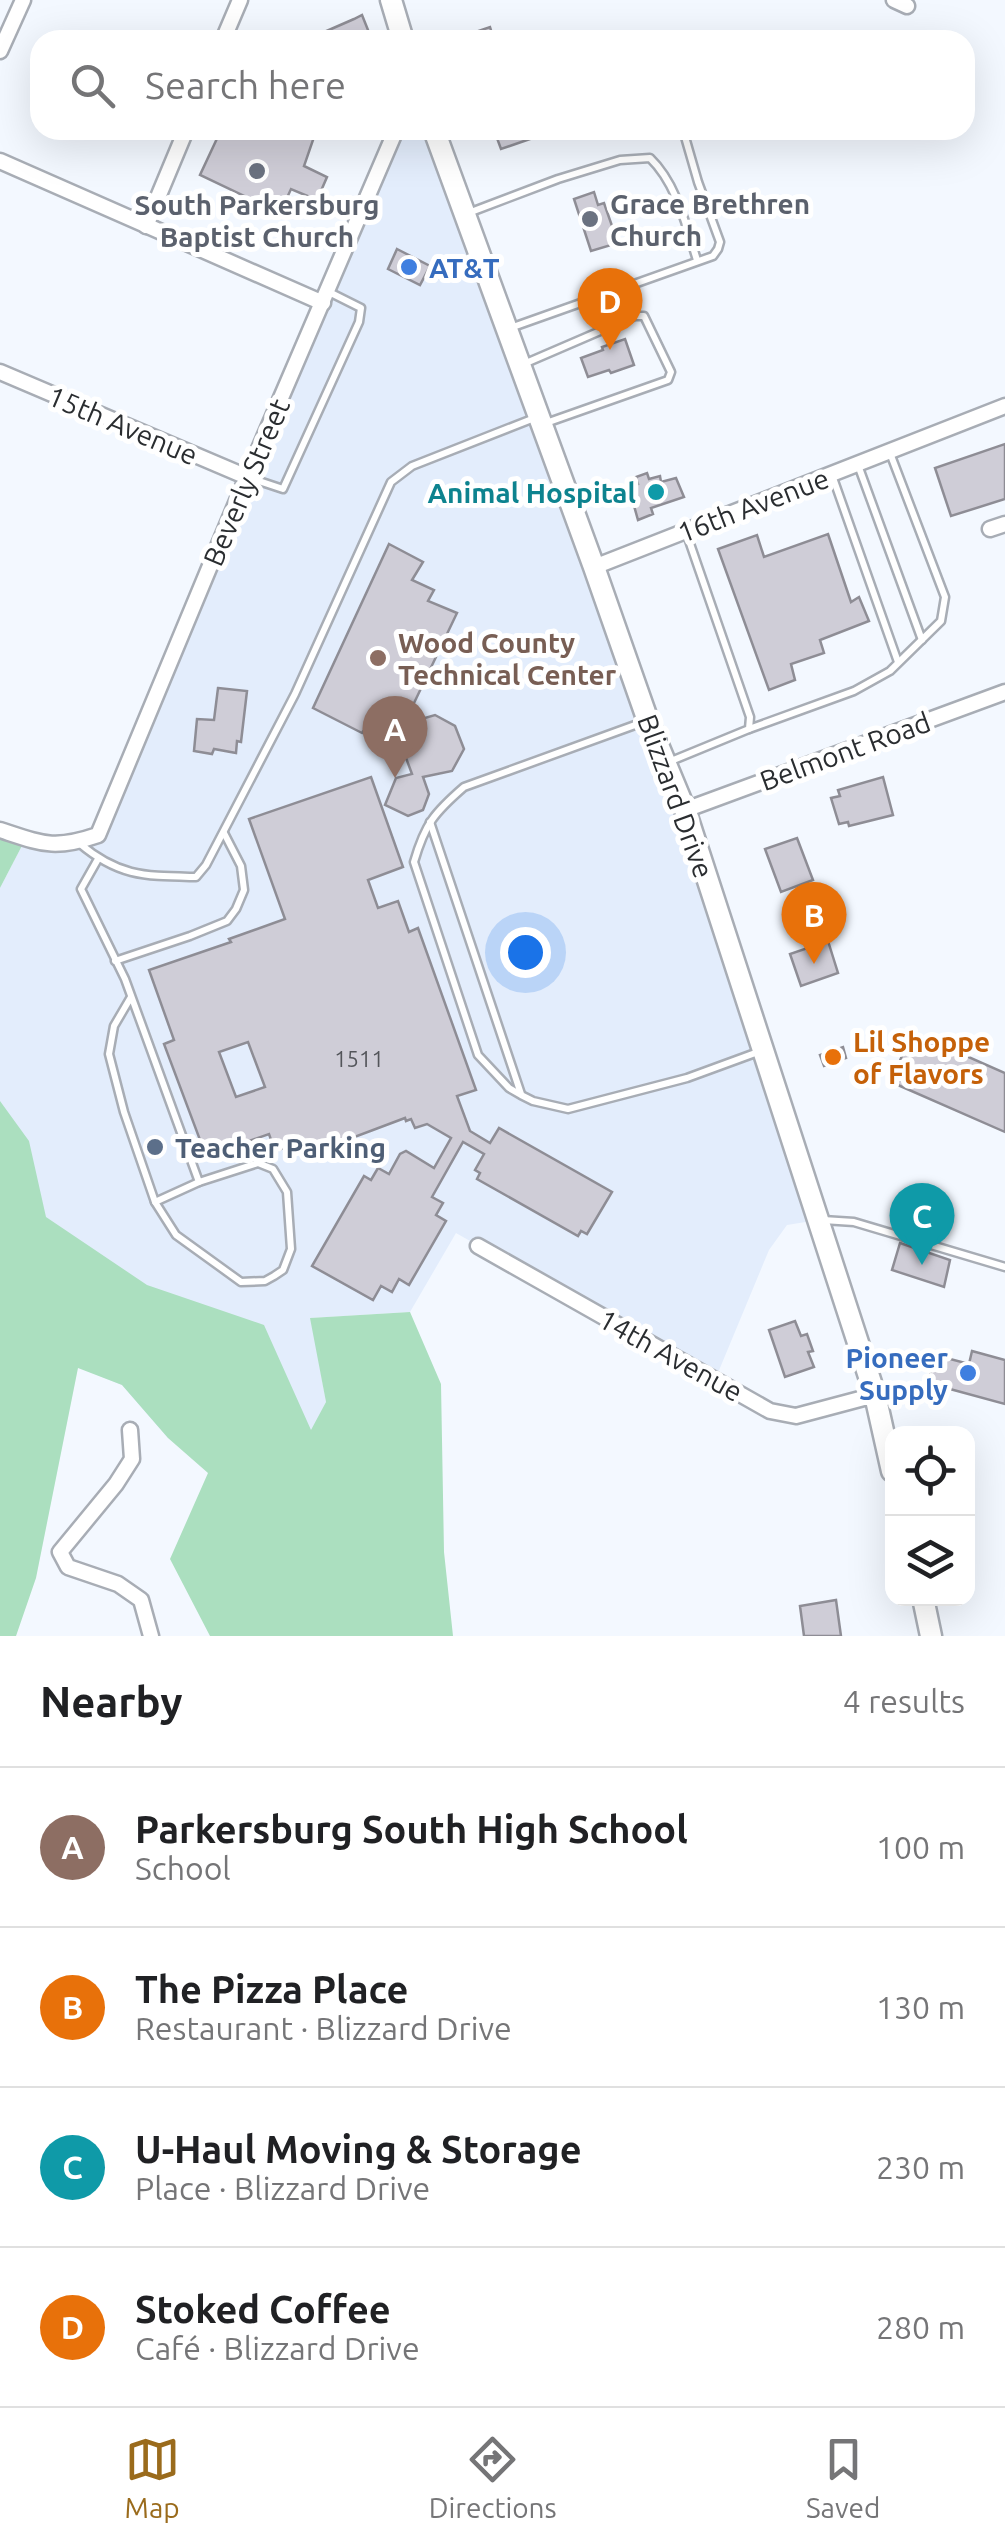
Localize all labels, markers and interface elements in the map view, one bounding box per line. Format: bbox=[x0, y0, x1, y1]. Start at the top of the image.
search box bbox=[30, 30, 975, 140]
icon: search bbox=[65, 58, 120, 113]
text: Search here bbox=[145, 64, 346, 106]
marker: South Parkersburg Baptist Church bbox=[246, 160, 268, 182]
place label: Grace Brethren Church bbox=[610, 188, 810, 251]
place label: South Parkersburg Baptist Church bbox=[135, 189, 379, 252]
marker: Grace Brethren Church bbox=[579, 208, 601, 230]
place label: AT&T bbox=[429, 252, 500, 283]
marker: AT&T bbox=[398, 256, 420, 278]
pin: D bbox=[578, 268, 642, 350]
street label: 15th Avenue bbox=[44, 380, 202, 470]
street label: Beverly Street bbox=[197, 394, 295, 570]
street label: 16th Avenue bbox=[673, 462, 833, 548]
place label: Animal Hospital bbox=[427, 477, 636, 508]
marker: Animal Hospital bbox=[645, 481, 667, 503]
place label: Wood County Technical Center bbox=[398, 627, 617, 690]
marker: Wood County Technical Center bbox=[367, 647, 389, 669]
pin: A bbox=[362, 696, 428, 778]
street label: Belmont Road bbox=[756, 706, 934, 796]
street label: Blizzard Drive bbox=[632, 710, 720, 882]
pin: B bbox=[782, 882, 846, 964]
your location bbox=[500, 927, 551, 978]
place label: Lil Shoppe of Flavors bbox=[853, 1026, 990, 1089]
house number: 1511 bbox=[334, 1046, 384, 1071]
marker: Lil Shoppe of Flavors bbox=[822, 1046, 844, 1068]
place label: Teacher Parking bbox=[175, 1132, 386, 1163]
marker: Teacher Parking bbox=[144, 1136, 166, 1158]
pin: C bbox=[890, 1182, 954, 1265]
street label: 14th Avenue bbox=[594, 1303, 748, 1407]
place label: Pioneer Supply bbox=[845, 1342, 948, 1405]
marker: Pioneer Supply bbox=[957, 1362, 979, 1384]
map controls bbox=[885, 1426, 975, 1606]
button: locate bbox=[885, 1426, 975, 1516]
button: layers bbox=[885, 1516, 975, 1606]
text: Nearby bbox=[40, 1678, 183, 1725]
text: 4 results bbox=[843, 1683, 965, 1719]
text: Parkersburg South High School bbox=[135, 1808, 688, 1850]
text: A bbox=[61, 1829, 84, 1865]
text: 100 m bbox=[876, 1829, 965, 1865]
text: School bbox=[135, 1850, 231, 1886]
text: The Pizza Place bbox=[135, 1968, 408, 2010]
text: B bbox=[62, 1989, 83, 2025]
text: 130 m bbox=[876, 1989, 965, 2025]
text: Restaurant · Blizzard Drive bbox=[135, 2010, 512, 2046]
text: U-Haul Moving & Storage bbox=[135, 2128, 582, 2170]
text: C bbox=[62, 2149, 83, 2185]
text: 230 m bbox=[876, 2149, 965, 2185]
text: Place · Blizzard Drive bbox=[135, 2170, 430, 2206]
text: Stoked Coffee bbox=[135, 2288, 391, 2330]
text: D bbox=[61, 2309, 84, 2345]
text: 280 m bbox=[876, 2309, 965, 2345]
text: Café · Blizzard Drive bbox=[135, 2330, 420, 2366]
tab: Map bbox=[125, 2432, 180, 2523]
tab: Directions bbox=[429, 2432, 557, 2523]
tab: Saved bbox=[806, 2432, 880, 2523]

